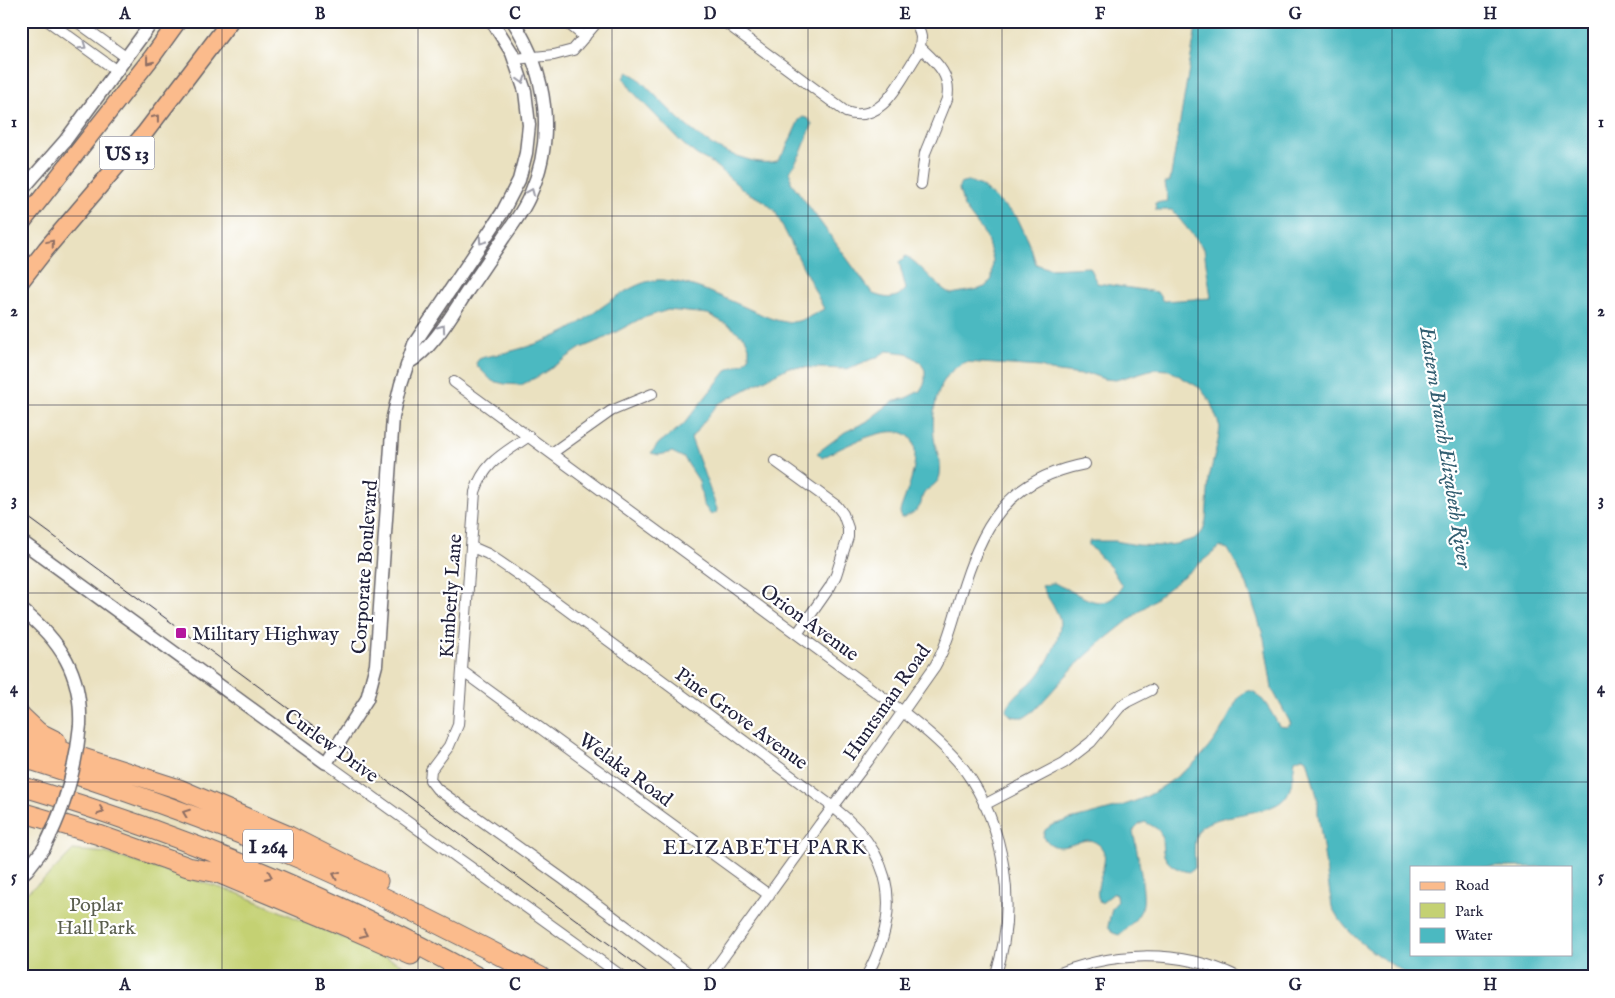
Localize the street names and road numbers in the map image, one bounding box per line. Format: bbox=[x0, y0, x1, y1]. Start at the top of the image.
road number: US 13 bbox=[100, 136, 154, 170]
street label: Corporate Boulevard bbox=[347, 479, 384, 655]
street label: Kimberly Lane bbox=[435, 533, 468, 659]
street label: Orion Avenue bbox=[755, 579, 863, 667]
street label: Huntsman Road bbox=[838, 640, 937, 766]
street label: Pine Grove Avenue bbox=[670, 663, 813, 776]
street label: Curlew Drive bbox=[279, 704, 383, 789]
street label: Welaka Road bbox=[573, 728, 677, 813]
road number: I 264 bbox=[243, 829, 293, 862]

